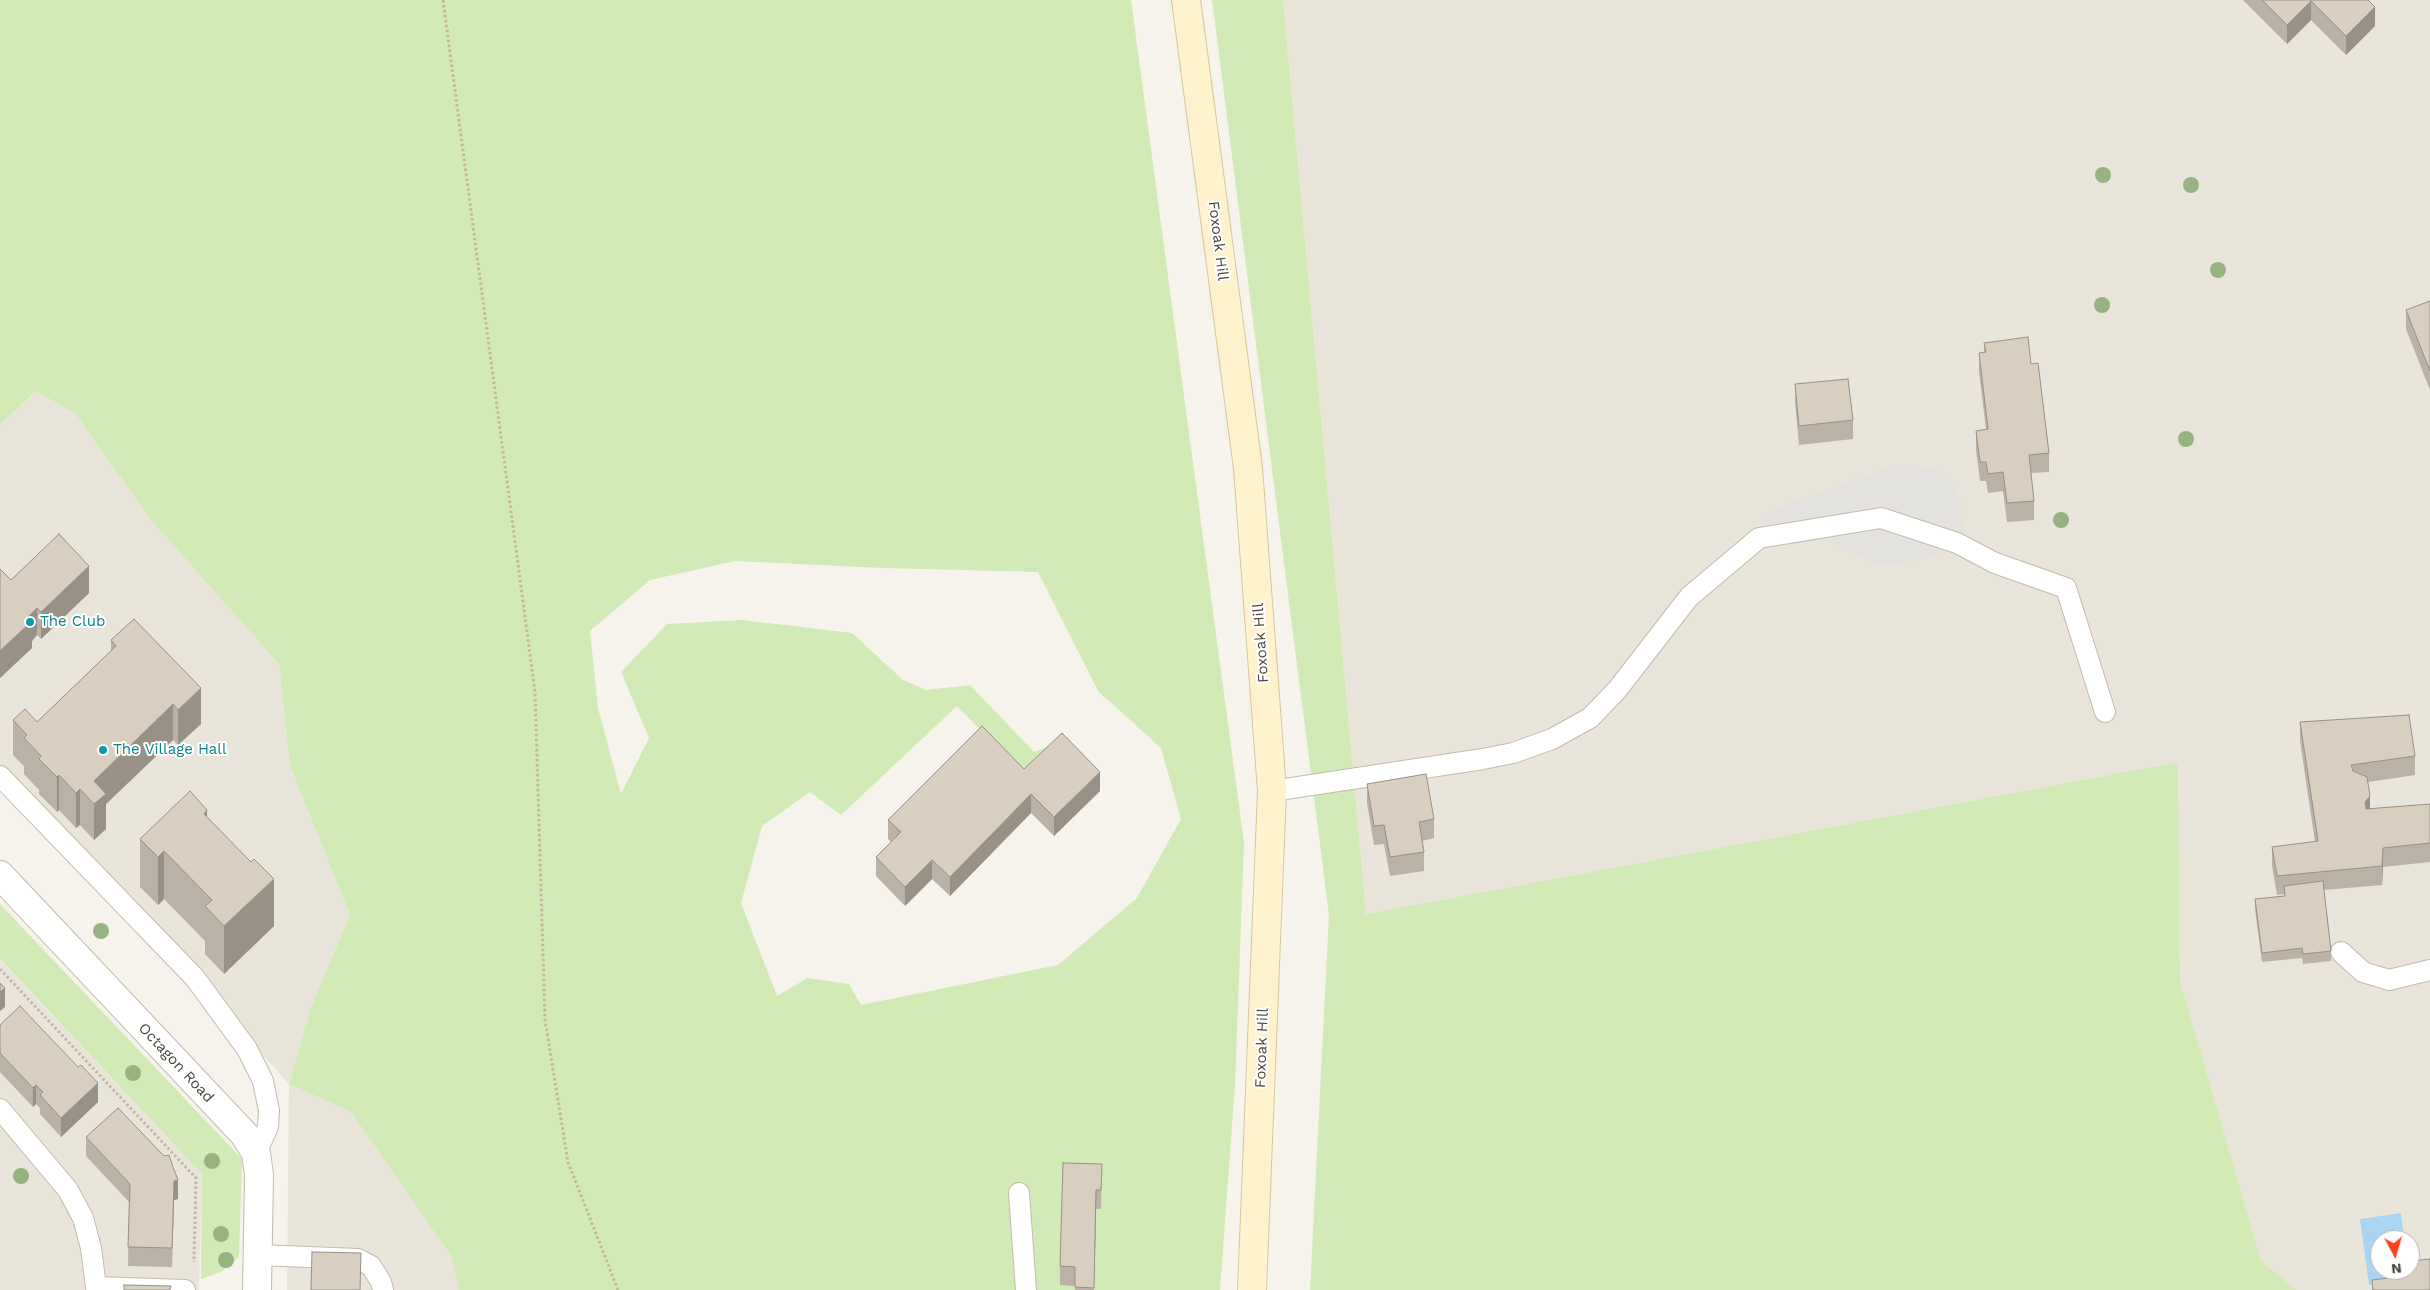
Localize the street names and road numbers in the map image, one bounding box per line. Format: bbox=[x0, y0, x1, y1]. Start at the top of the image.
street label: Foxoak Hill bbox=[1204, 200, 1232, 282]
street label: Foxoak Hill bbox=[1249, 602, 1273, 684]
street label: Foxoak Hill bbox=[1252, 1008, 1272, 1088]
street label: Octagon Road bbox=[135, 1019, 217, 1107]

